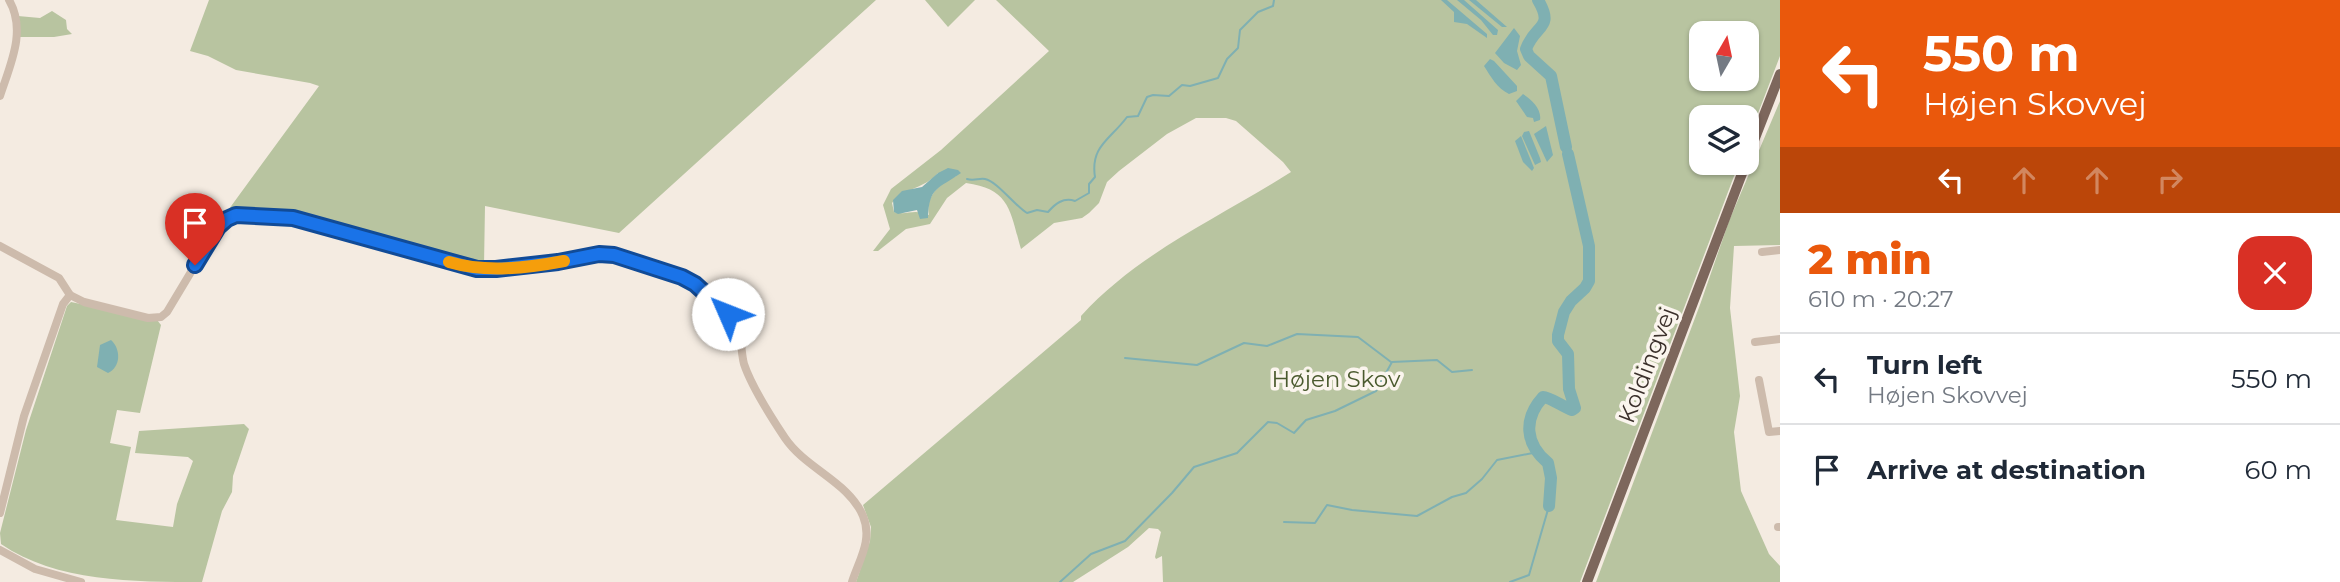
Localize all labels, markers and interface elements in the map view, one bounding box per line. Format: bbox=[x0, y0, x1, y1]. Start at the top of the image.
north arrow bbox=[1689, 21, 1759, 91]
map controls bbox=[1689, 21, 1759, 175]
text: 550 m bbox=[1923, 24, 2080, 83]
icon: left bbox=[1808, 28, 1899, 119]
text: Højen Skovvej bbox=[1923, 84, 2147, 123]
button: layers bbox=[1689, 105, 1759, 175]
icon: left bbox=[1932, 161, 1970, 199]
icon: ahead bbox=[2005, 161, 2043, 199]
icon: ahead bbox=[2078, 161, 2116, 199]
icon: right bbox=[2151, 161, 2189, 199]
pin bbox=[165, 193, 225, 265]
icon: arrive bbox=[176, 204, 214, 242]
text: 2 min bbox=[1808, 233, 1932, 285]
button: close bbox=[2238, 236, 2312, 310]
position arrow bbox=[691, 277, 765, 351]
text: 610 m · 20:27 bbox=[1808, 285, 1954, 313]
street label: Koldingvej bbox=[1612, 303, 1682, 427]
text: Turn left bbox=[1867, 349, 1983, 381]
icon: left bbox=[1808, 360, 1846, 398]
text: 550 m bbox=[2231, 363, 2312, 395]
park label: Højen Skov bbox=[1272, 365, 1401, 393]
text: Højen Skovvej bbox=[1867, 381, 2028, 409]
icon: arrive bbox=[1808, 451, 1846, 489]
text: Arrive at destination bbox=[1867, 454, 2146, 486]
text: 60 m bbox=[2245, 454, 2312, 486]

